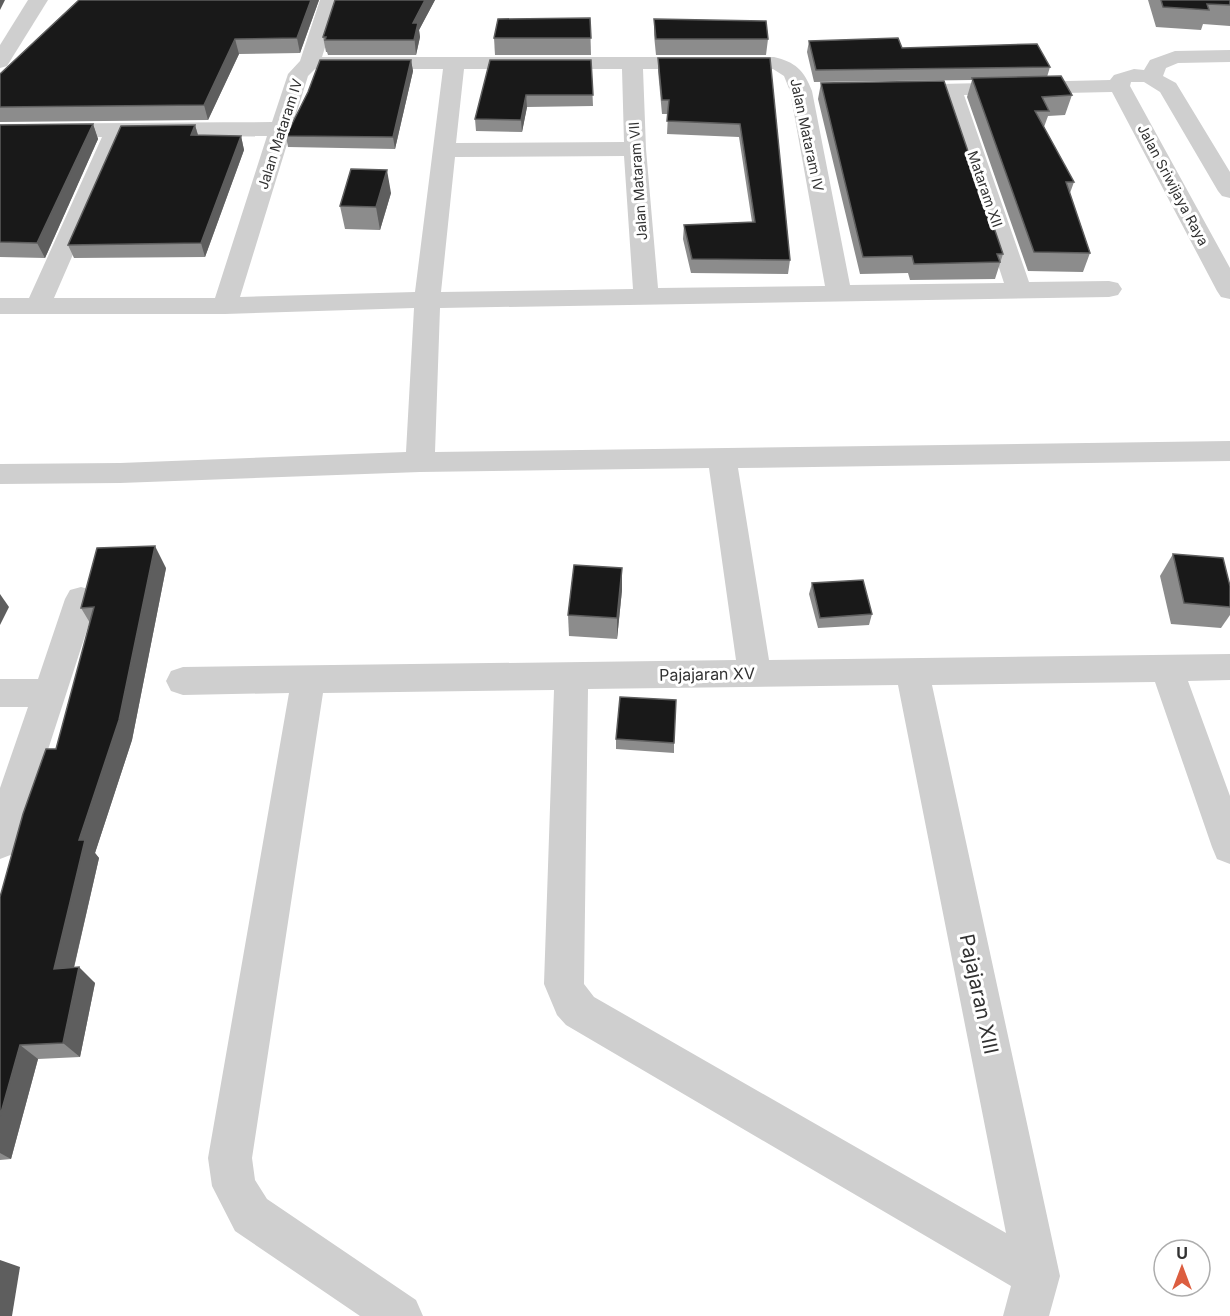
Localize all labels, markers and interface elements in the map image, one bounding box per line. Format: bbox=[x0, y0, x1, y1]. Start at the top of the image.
street label: Jalan Mataram IV bbox=[254, 76, 305, 191]
street label: Jalan Mataram IV bbox=[787, 77, 828, 193]
street label: Jalan Mataram VII bbox=[625, 121, 650, 241]
street label: Jalan Sriwijaya Raya bbox=[1134, 121, 1213, 248]
street label: Mataram XII bbox=[965, 149, 1006, 229]
street label: Pajajaran XV bbox=[659, 663, 755, 685]
street label: Pajajaran XIII bbox=[955, 932, 1003, 1056]
north arrow bbox=[1152, 1238, 1212, 1298]
text: U bbox=[1176, 1243, 1188, 1263]

